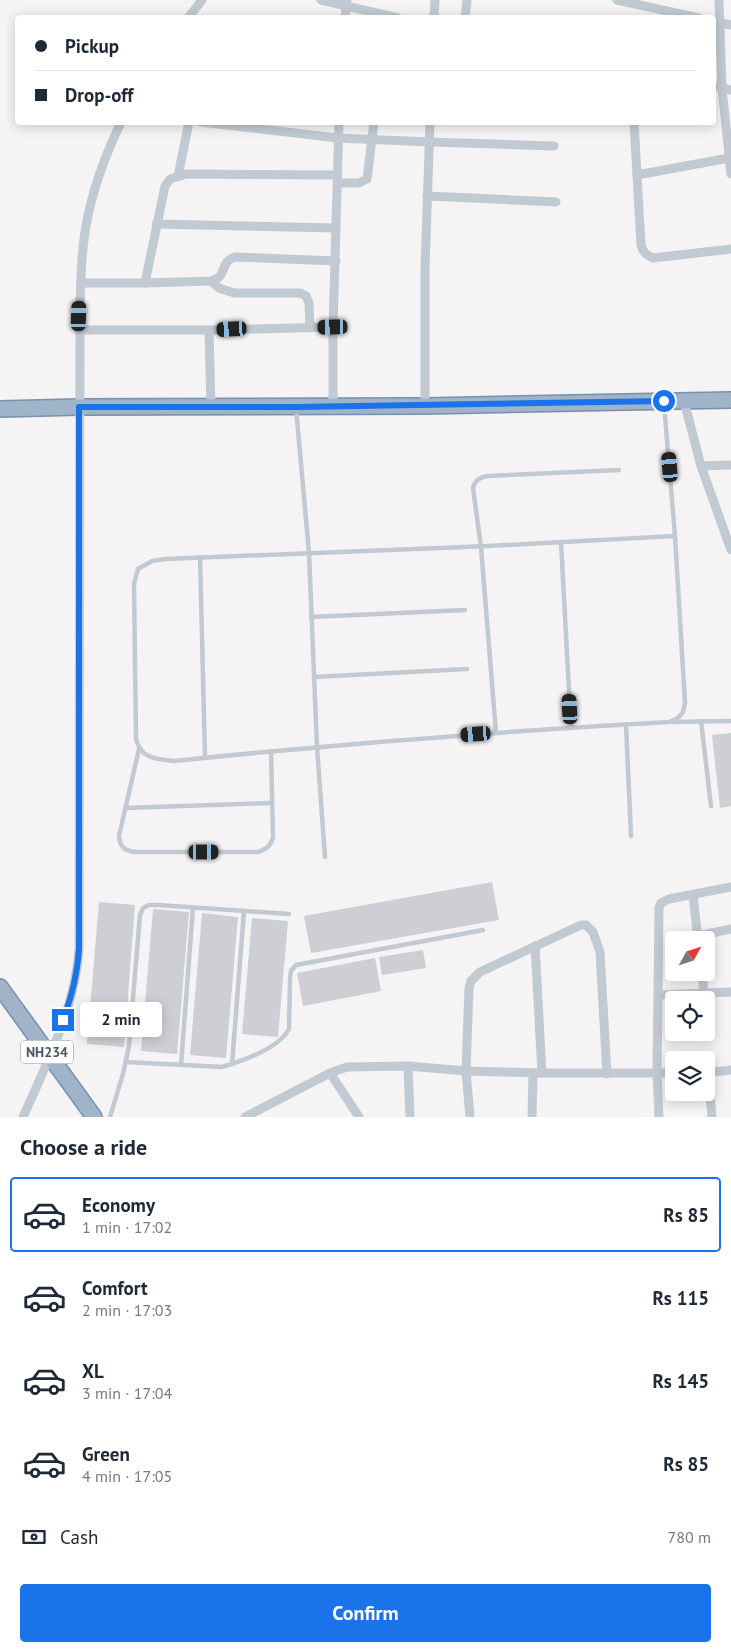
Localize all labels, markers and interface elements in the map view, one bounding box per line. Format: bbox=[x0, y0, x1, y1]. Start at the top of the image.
text: Pickup bbox=[65, 34, 119, 58]
text: Drop-off bbox=[65, 83, 133, 107]
car bbox=[70, 301, 87, 331]
car bbox=[317, 319, 348, 335]
car bbox=[216, 321, 247, 337]
route start bbox=[653, 390, 675, 412]
car bbox=[661, 451, 678, 483]
car bbox=[561, 694, 578, 724]
car bbox=[460, 725, 491, 743]
car bbox=[189, 845, 219, 860]
north arrow bbox=[665, 931, 715, 981]
map controls bbox=[665, 931, 715, 1101]
button: locate bbox=[665, 991, 715, 1041]
callout: 2 min bbox=[80, 1002, 163, 1038]
route end bbox=[52, 1009, 74, 1031]
text: 2 min bbox=[101, 1009, 141, 1029]
road number: NH234 bbox=[21, 1040, 73, 1064]
button: layers bbox=[665, 1051, 715, 1101]
text: Choose a ride bbox=[20, 1133, 147, 1161]
icon: car bbox=[22, 1192, 67, 1237]
text: Economy bbox=[82, 1193, 155, 1217]
text: Rs 85 bbox=[663, 1203, 709, 1227]
text: 1 min · 17:02 bbox=[82, 1217, 172, 1237]
icon: car bbox=[22, 1275, 67, 1320]
text: Comfort bbox=[82, 1276, 148, 1300]
text: Rs 115 bbox=[652, 1286, 709, 1310]
text: 2 min · 17:03 bbox=[82, 1300, 172, 1320]
icon: car bbox=[22, 1358, 67, 1403]
text: XL bbox=[82, 1359, 104, 1383]
text: Rs 145 bbox=[652, 1369, 709, 1393]
text: 3 min · 17:04 bbox=[82, 1383, 172, 1403]
icon: car bbox=[22, 1441, 67, 1486]
text: Green bbox=[82, 1442, 130, 1466]
text: Rs 85 bbox=[663, 1452, 709, 1476]
text: 4 min · 17:05 bbox=[82, 1466, 172, 1486]
icon: cash bbox=[20, 1523, 48, 1551]
text: Cash bbox=[60, 1525, 98, 1549]
text: 780 m bbox=[668, 1527, 711, 1547]
button: Confirm bbox=[20, 1584, 711, 1642]

